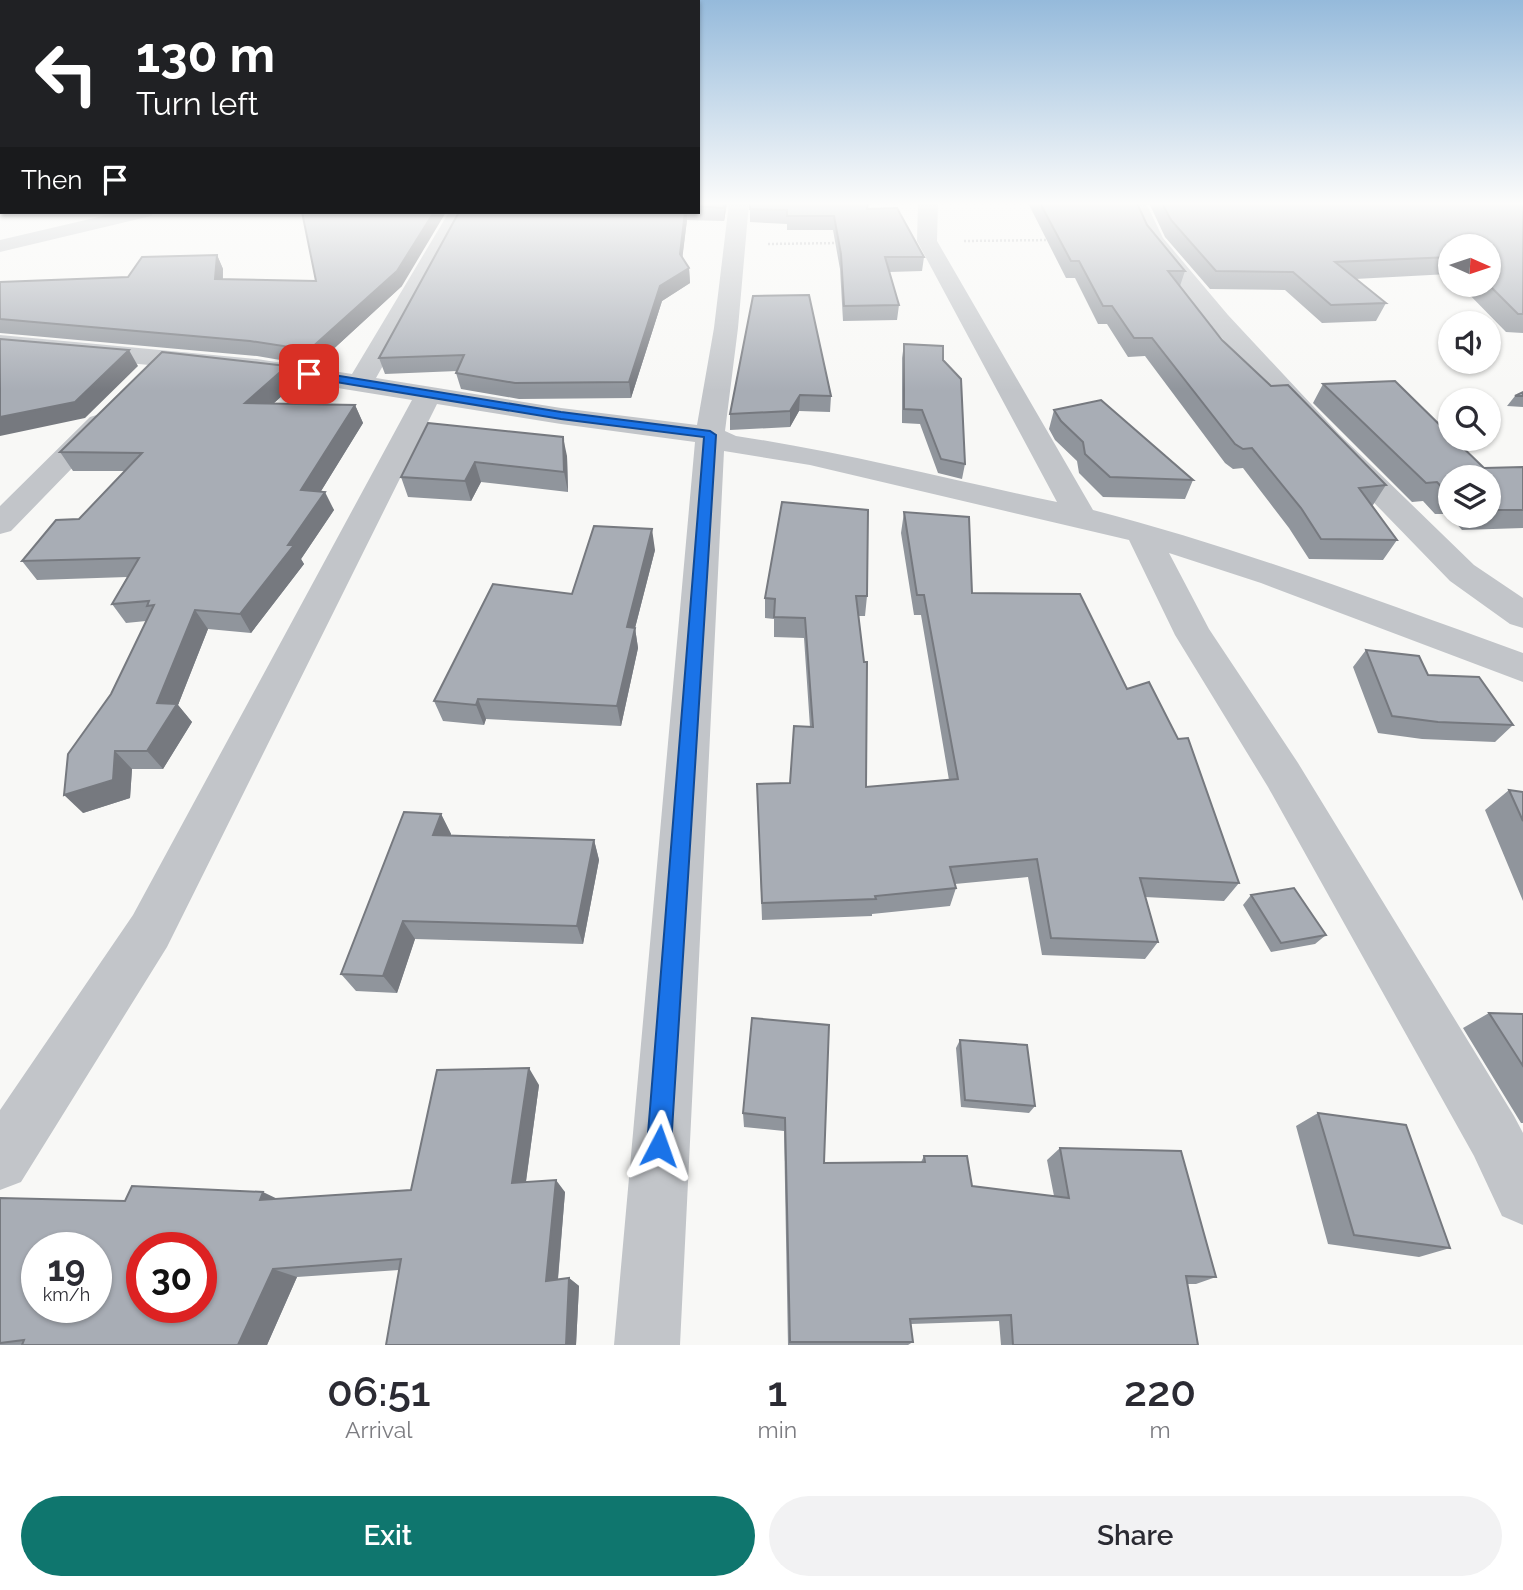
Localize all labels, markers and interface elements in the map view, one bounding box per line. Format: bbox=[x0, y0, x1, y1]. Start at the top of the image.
text: 130 m bbox=[136, 26, 275, 83]
icon: left bbox=[21, 28, 112, 119]
text: Turn left bbox=[136, 85, 258, 122]
icon: arrive bbox=[96, 161, 134, 199]
text: Then bbox=[21, 165, 82, 195]
north arrow bbox=[1438, 234, 1502, 298]
map controls bbox=[1438, 234, 1501, 528]
button: sound bbox=[1438, 311, 1501, 374]
pin bbox=[279, 344, 339, 404]
icon: arrive bbox=[290, 355, 328, 393]
button: search bbox=[1438, 388, 1501, 451]
button: layers bbox=[1438, 465, 1501, 528]
position arrow bbox=[622, 1109, 696, 1183]
speed limit sign: 30 bbox=[126, 1232, 217, 1323]
text: 19 bbox=[48, 1248, 85, 1289]
text: km/h bbox=[43, 1284, 90, 1305]
text: 06:51 bbox=[327, 1367, 431, 1416]
text: 1 bbox=[767, 1367, 787, 1416]
text: 220 bbox=[1124, 1367, 1196, 1416]
text: Arrival bbox=[345, 1416, 413, 1443]
text: min bbox=[758, 1416, 797, 1443]
text: m bbox=[1149, 1416, 1171, 1443]
button: Exit bbox=[21, 1496, 755, 1576]
button: Share bbox=[769, 1496, 1502, 1576]

